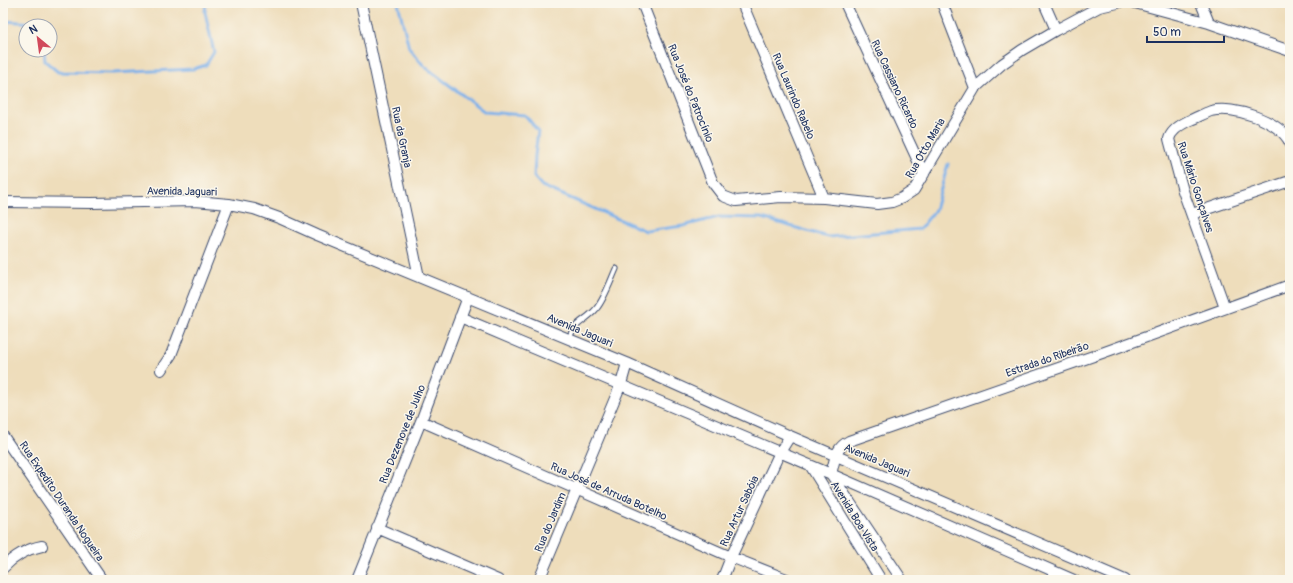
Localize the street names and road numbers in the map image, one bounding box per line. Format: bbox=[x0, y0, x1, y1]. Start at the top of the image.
street label: Rua Cassiano Ricardo bbox=[868, 38, 921, 131]
street label: Rua José do Patrocínio bbox=[665, 42, 716, 144]
street label: Rua Laurindo Rabelo bbox=[770, 51, 818, 141]
street label: Rua da Granja bbox=[389, 105, 414, 169]
street label: Rua Otto Maria bbox=[903, 116, 948, 181]
street label: Rua Mário Gonçalves bbox=[1175, 140, 1216, 234]
street label: Avenida Jaguari bbox=[147, 184, 217, 199]
street label: Avenida Jaguari bbox=[545, 311, 615, 350]
street label: Estrada do Ribeirão bbox=[1004, 339, 1091, 380]
street label: Rua Dezenove de Julho bbox=[377, 383, 428, 486]
street label: Rua Expedito Duranda Nogueira bbox=[17, 439, 107, 564]
street label: Avenida Jaguari bbox=[842, 441, 912, 480]
street label: Rua José de Arruda Botelho bbox=[549, 460, 669, 523]
street label: Rua Artur Sabóia bbox=[717, 474, 762, 549]
street label: Avenida Boa Vista bbox=[828, 479, 881, 554]
street label: Rua do Jardim bbox=[532, 490, 569, 554]

